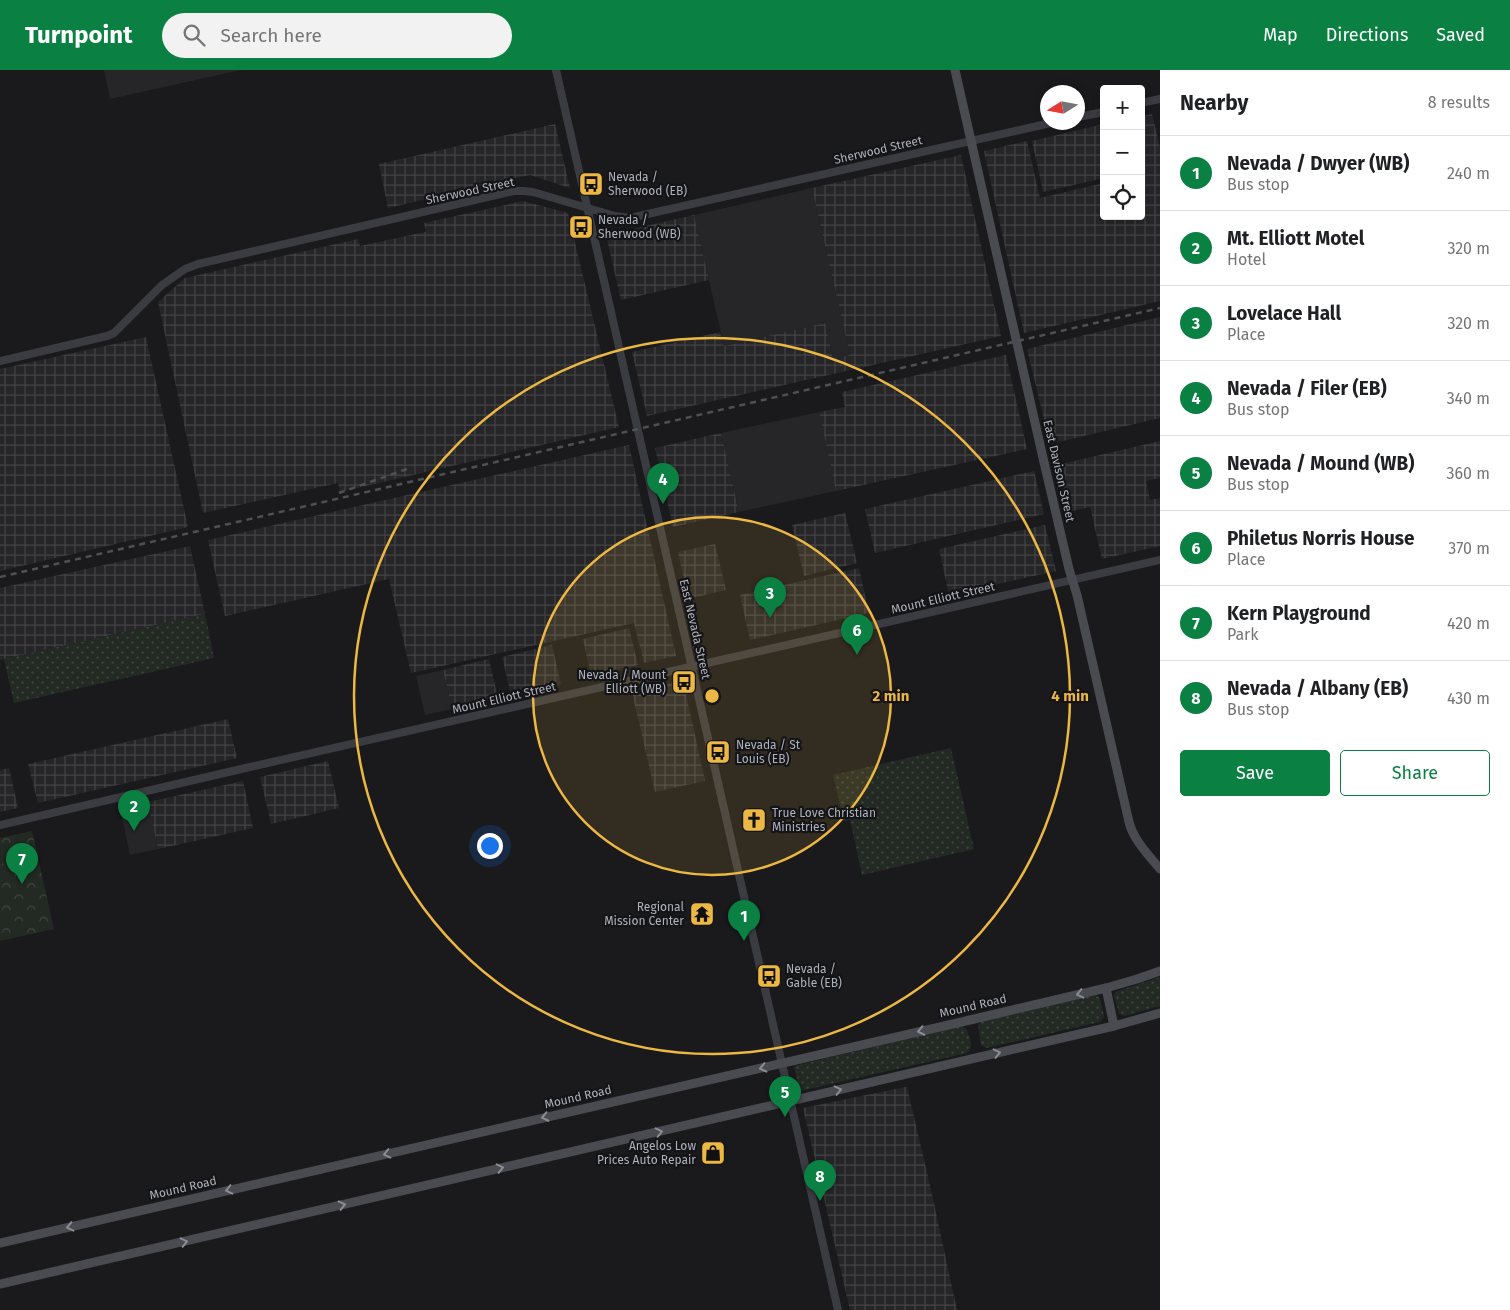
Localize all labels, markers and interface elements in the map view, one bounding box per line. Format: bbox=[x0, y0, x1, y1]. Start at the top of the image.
search box bbox=[162, 13, 512, 58]
text: Turnpoint bbox=[25, 21, 132, 49]
icon: search bbox=[180, 21, 208, 49]
text: Search here bbox=[220, 24, 322, 47]
text: Map bbox=[1263, 24, 1298, 46]
text: Directions bbox=[1326, 24, 1408, 46]
text: Saved bbox=[1436, 24, 1485, 46]
north arrow bbox=[1040, 85, 1085, 130]
map controls bbox=[1100, 85, 1145, 220]
button: + bbox=[1100, 85, 1145, 130]
text: Nearby bbox=[1180, 90, 1248, 116]
text: 8 results bbox=[1428, 93, 1490, 112]
button: − bbox=[1100, 130, 1145, 175]
street label: Sherwood Street bbox=[832, 133, 924, 167]
text: Nevada / Dwyer (WB) bbox=[1227, 152, 1409, 175]
text: 1 bbox=[1192, 164, 1200, 183]
text: 240 m bbox=[1447, 164, 1490, 183]
place label: Nevada / Sherwood (EB) bbox=[608, 170, 687, 198]
bus stop icon: Nevada / Sherwood (EB) bbox=[578, 171, 604, 197]
street label: Sherwood Street bbox=[424, 175, 516, 207]
button: locate bbox=[1100, 175, 1145, 220]
text: Bus stop bbox=[1227, 175, 1290, 194]
place label: Nevada / Sherwood (WB) bbox=[598, 213, 681, 241]
bus stop icon: Nevada / Sherwood (WB) bbox=[568, 214, 594, 240]
text: Mt. Elliott Motel bbox=[1227, 227, 1364, 250]
text: 2 bbox=[1192, 239, 1200, 258]
text: 320 m bbox=[1447, 239, 1490, 258]
text: Hotel bbox=[1227, 250, 1266, 269]
text: Lovelace Hall bbox=[1227, 302, 1341, 325]
text: 3 bbox=[1192, 314, 1200, 333]
text: 320 m bbox=[1447, 314, 1490, 333]
text: Place bbox=[1227, 325, 1266, 344]
text: Nevada / Filer (EB) bbox=[1227, 377, 1387, 400]
text: 4 bbox=[1191, 389, 1201, 408]
text: 340 m bbox=[1447, 389, 1490, 408]
text: Bus stop bbox=[1227, 400, 1290, 419]
street label: East Davison Street bbox=[1040, 419, 1078, 524]
text: Nevada / Mound (WB) bbox=[1227, 452, 1414, 475]
pin: 4 bbox=[647, 463, 679, 504]
text: 5 bbox=[1192, 464, 1200, 483]
text: 360 m bbox=[1447, 464, 1490, 483]
text: Bus stop bbox=[1227, 475, 1290, 494]
text: Philetus Norris House bbox=[1227, 527, 1415, 550]
text: 6 bbox=[1191, 539, 1201, 558]
text: 370 m bbox=[1448, 539, 1490, 558]
text: Place bbox=[1227, 550, 1266, 569]
pin: 3 bbox=[754, 577, 786, 618]
street label: East Nevada Street bbox=[677, 578, 713, 681]
street label: Mount Elliott Street bbox=[890, 579, 997, 617]
text: Kern Playground bbox=[1227, 602, 1371, 625]
pin: 6 bbox=[841, 614, 873, 655]
text: 7 bbox=[1192, 614, 1200, 633]
text: 420 m bbox=[1447, 614, 1490, 633]
text: Park bbox=[1227, 625, 1259, 644]
place label: Nevada / Mount Elliott (WB) bbox=[578, 668, 667, 696]
bus stop icon: Nevada / Mount Elliott (WB) bbox=[671, 669, 697, 695]
text: Nevada / Albany (EB) bbox=[1227, 677, 1408, 700]
street label: Mount Elliott Street bbox=[451, 679, 558, 717]
centre of rings bbox=[703, 687, 721, 705]
text: 2 min bbox=[873, 687, 909, 705]
text: 4 min bbox=[1051, 687, 1089, 705]
text: 8 bbox=[1191, 689, 1201, 708]
text: 430 m bbox=[1447, 689, 1490, 708]
text: Bus stop bbox=[1227, 700, 1290, 719]
place label: Nevada / St Louis (EB) bbox=[736, 738, 801, 766]
bus stop icon: Nevada / St Louis (EB) bbox=[705, 739, 731, 765]
button: Save bbox=[1180, 750, 1330, 796]
button: Share bbox=[1340, 750, 1490, 796]
pin: 2 bbox=[118, 790, 150, 831]
place label: True Love Christian Ministries bbox=[772, 806, 876, 834]
church icon: True Love Christian Ministries bbox=[741, 807, 767, 833]
your location bbox=[477, 833, 503, 859]
pin: 7 bbox=[6, 843, 38, 884]
place label: Regional Mission Center bbox=[604, 900, 684, 928]
pin: 1 bbox=[728, 900, 760, 941]
temple icon: Regional Mission Center bbox=[689, 901, 715, 927]
place label: Nevada / Gable (EB) bbox=[786, 962, 842, 990]
bus stop icon: Nevada / Gable (EB) bbox=[756, 963, 782, 989]
one-way arrow bbox=[1075, 988, 1084, 999]
street label: Mound Road bbox=[938, 991, 1008, 1021]
one-way arrow bbox=[917, 1025, 926, 1036]
one-way arrow bbox=[992, 1048, 1001, 1059]
one-way arrow bbox=[759, 1062, 768, 1073]
pin: 5 bbox=[769, 1076, 801, 1117]
street label: Mound Road bbox=[543, 1082, 613, 1112]
one-way arrow bbox=[834, 1085, 843, 1096]
one-way arrow bbox=[541, 1111, 550, 1122]
one-way arrow bbox=[654, 1127, 663, 1138]
place label: Angelos Low Prices Auto Repair bbox=[597, 1139, 696, 1167]
shop icon: Angelos Low Prices Auto Repair bbox=[700, 1140, 726, 1166]
one-way arrow bbox=[383, 1148, 392, 1159]
pin: 8 bbox=[804, 1160, 836, 1201]
one-way arrow bbox=[496, 1163, 505, 1174]
street label: Mound Road bbox=[148, 1173, 218, 1203]
one-way arrow bbox=[224, 1184, 233, 1195]
one-way arrow bbox=[338, 1200, 347, 1211]
one-way arrow bbox=[66, 1221, 75, 1232]
one-way arrow bbox=[179, 1237, 188, 1247]

